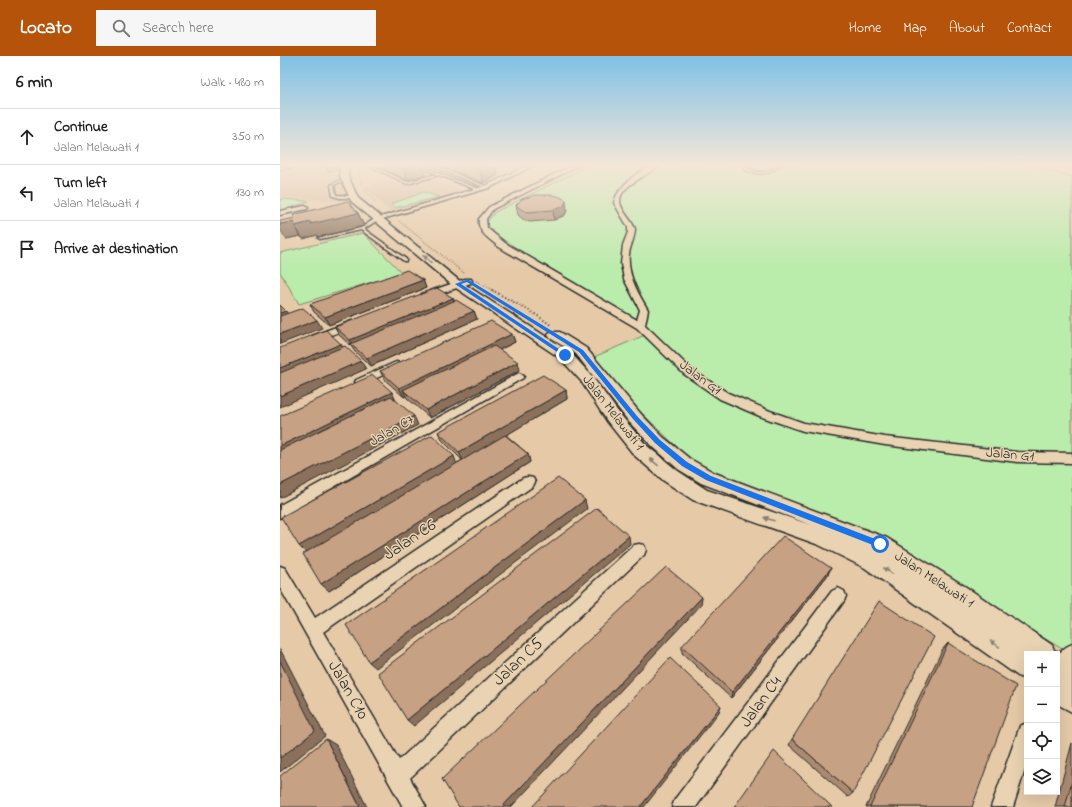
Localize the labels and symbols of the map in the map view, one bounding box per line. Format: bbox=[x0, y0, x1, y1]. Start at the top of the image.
one-way arrow bbox=[422, 255, 433, 264]
route end bbox=[556, 346, 574, 364]
street label: Jalan G1 bbox=[675, 355, 726, 401]
street label: Jalan Melawati 1 bbox=[577, 371, 650, 456]
street label: Jalan C7 bbox=[366, 410, 418, 452]
street label: Jalan G1 bbox=[985, 442, 1035, 468]
one-way arrow bbox=[649, 457, 659, 466]
street label: Jalan C6 bbox=[379, 513, 442, 567]
one-way arrow bbox=[763, 515, 775, 521]
route start bbox=[871, 535, 889, 553]
street label: Jalan Melawati 1 bbox=[890, 546, 978, 614]
one-way arrow bbox=[882, 567, 893, 575]
street label: Jalan C5 bbox=[487, 632, 549, 692]
one-way arrow bbox=[990, 640, 1000, 648]
street label: Jalan C10 bbox=[321, 656, 375, 724]
street label: Jalan C4 bbox=[734, 671, 788, 733]

